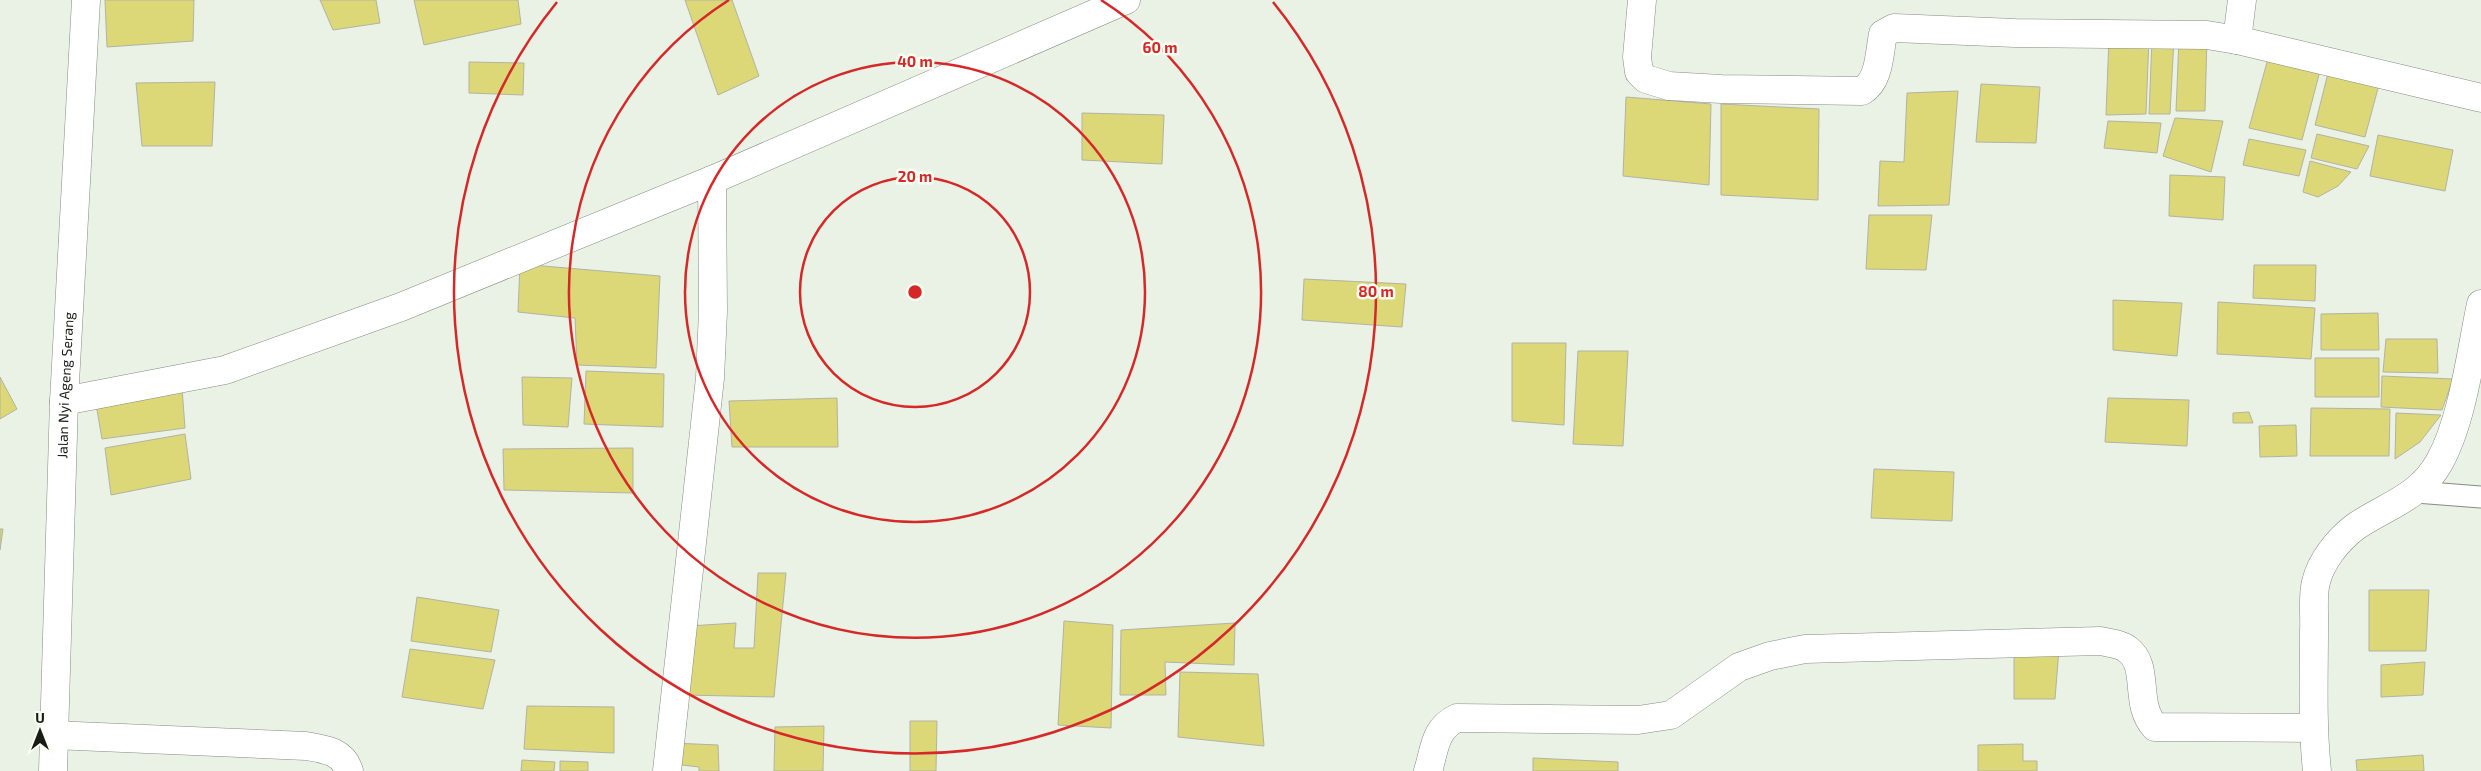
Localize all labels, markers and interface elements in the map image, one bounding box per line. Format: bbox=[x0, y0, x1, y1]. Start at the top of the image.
text: 60 m bbox=[1143, 38, 1177, 56]
text: 40 m bbox=[897, 52, 933, 70]
text: 20 m bbox=[898, 167, 932, 185]
text: 80 m bbox=[1358, 282, 1394, 300]
centre of rings bbox=[906, 283, 924, 301]
street label: Jalan Nyi Ageng Serang bbox=[53, 311, 77, 459]
north arrow bbox=[15, 706, 65, 756]
text: U bbox=[35, 709, 45, 726]

